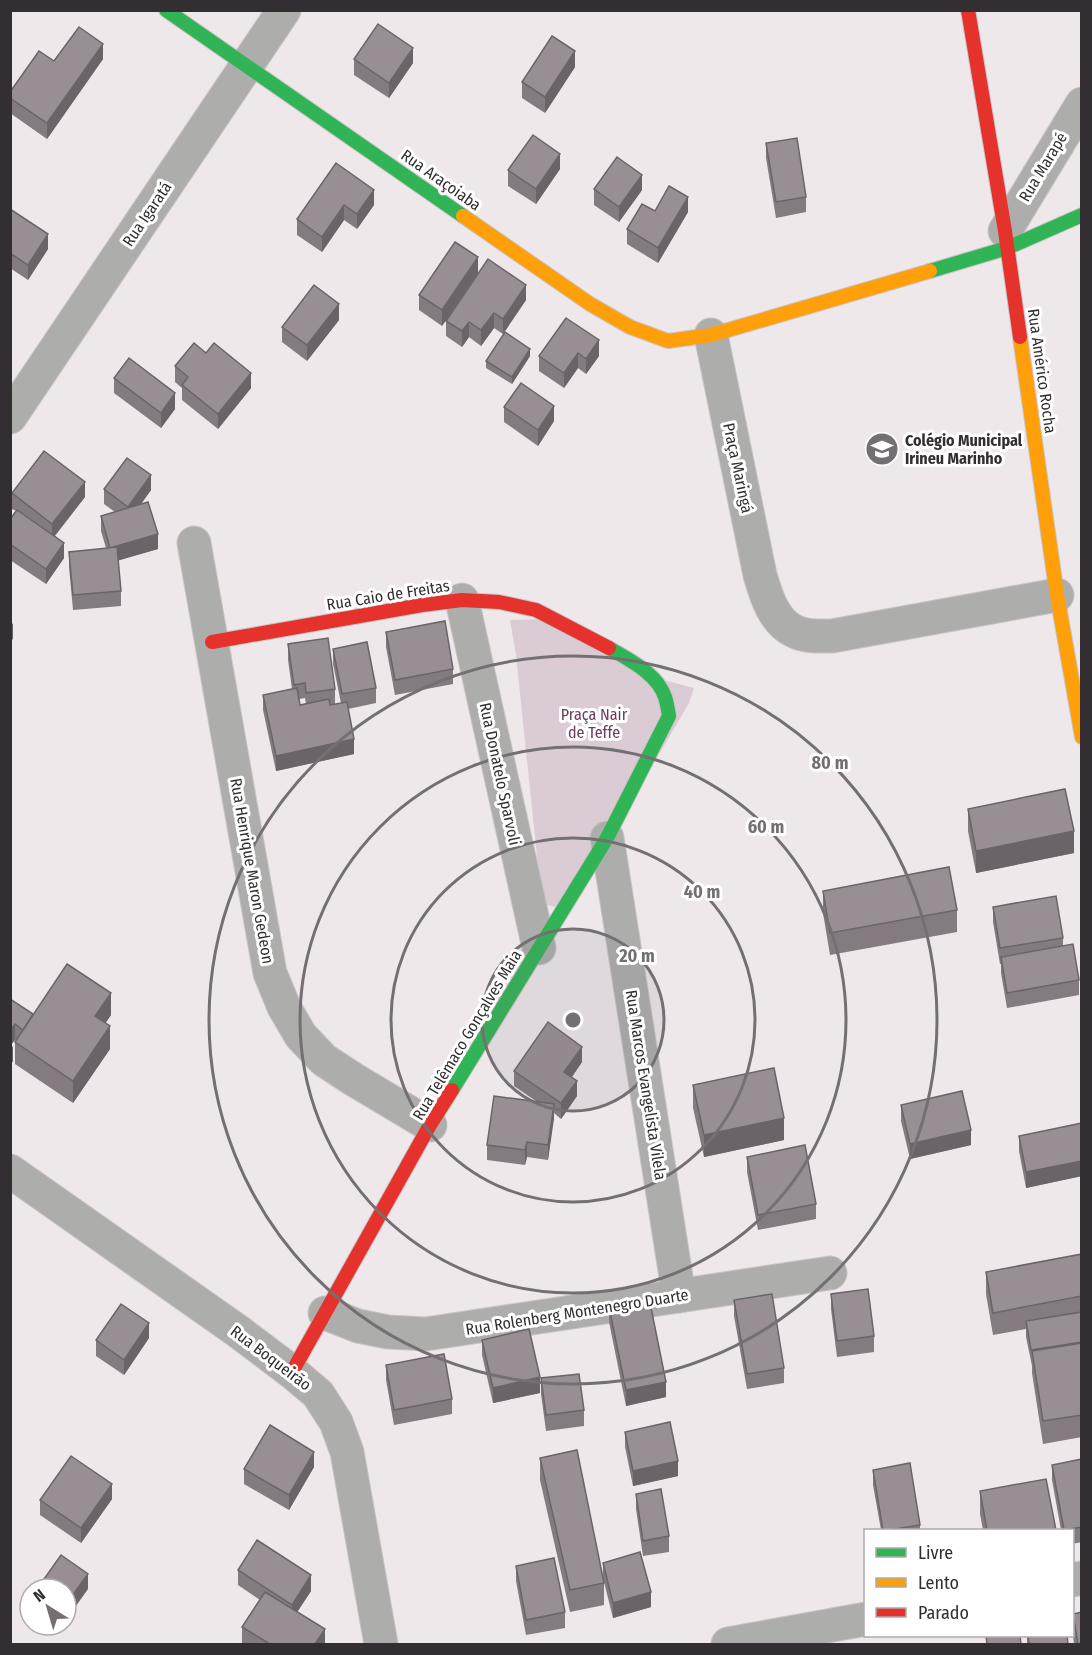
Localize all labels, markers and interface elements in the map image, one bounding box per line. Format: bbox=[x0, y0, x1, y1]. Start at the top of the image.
street label: Rua Marapé bbox=[1015, 129, 1071, 205]
street label: Rua Araçoiaba bbox=[397, 146, 485, 215]
street label: Rua Igaratá bbox=[118, 178, 176, 250]
street label: Rua Américo Rocha bbox=[1024, 307, 1060, 435]
street label: Praça Maringá bbox=[719, 421, 757, 515]
school or university icon: Colégio Municipal Irineu Marinho bbox=[864, 431, 900, 467]
place label: Colégio Municipal Irineu Marinho bbox=[905, 431, 1023, 468]
street label: Rua Caio de Freitas bbox=[325, 576, 451, 614]
street label: Rua Donatelo Sparvoli bbox=[476, 701, 524, 847]
park label: Praça Nair de Teffe bbox=[561, 705, 628, 742]
text: 80 m bbox=[812, 752, 848, 774]
street label: Rua Henrique Maron Gedeon bbox=[226, 777, 278, 965]
text: 60 m bbox=[748, 816, 784, 838]
text: 40 m bbox=[684, 881, 720, 903]
text: 20 m bbox=[618, 945, 655, 967]
street label: Rua Telêmaco Gonçalves Maia bbox=[409, 946, 525, 1124]
street label: Rua Marcos Evangelista Vilela bbox=[622, 989, 670, 1182]
centre of rings bbox=[563, 1010, 583, 1030]
street label: Rua Rolenberg Montenegro Duarte bbox=[464, 1285, 690, 1339]
street label: Rua Boqueirão bbox=[227, 1321, 315, 1395]
legend bbox=[864, 1529, 1074, 1637]
text: Livre bbox=[918, 1542, 953, 1564]
text: Lento bbox=[918, 1572, 959, 1594]
north arrow bbox=[18, 1577, 78, 1637]
text: N bbox=[30, 1585, 49, 1606]
text: Parado bbox=[918, 1602, 969, 1624]

